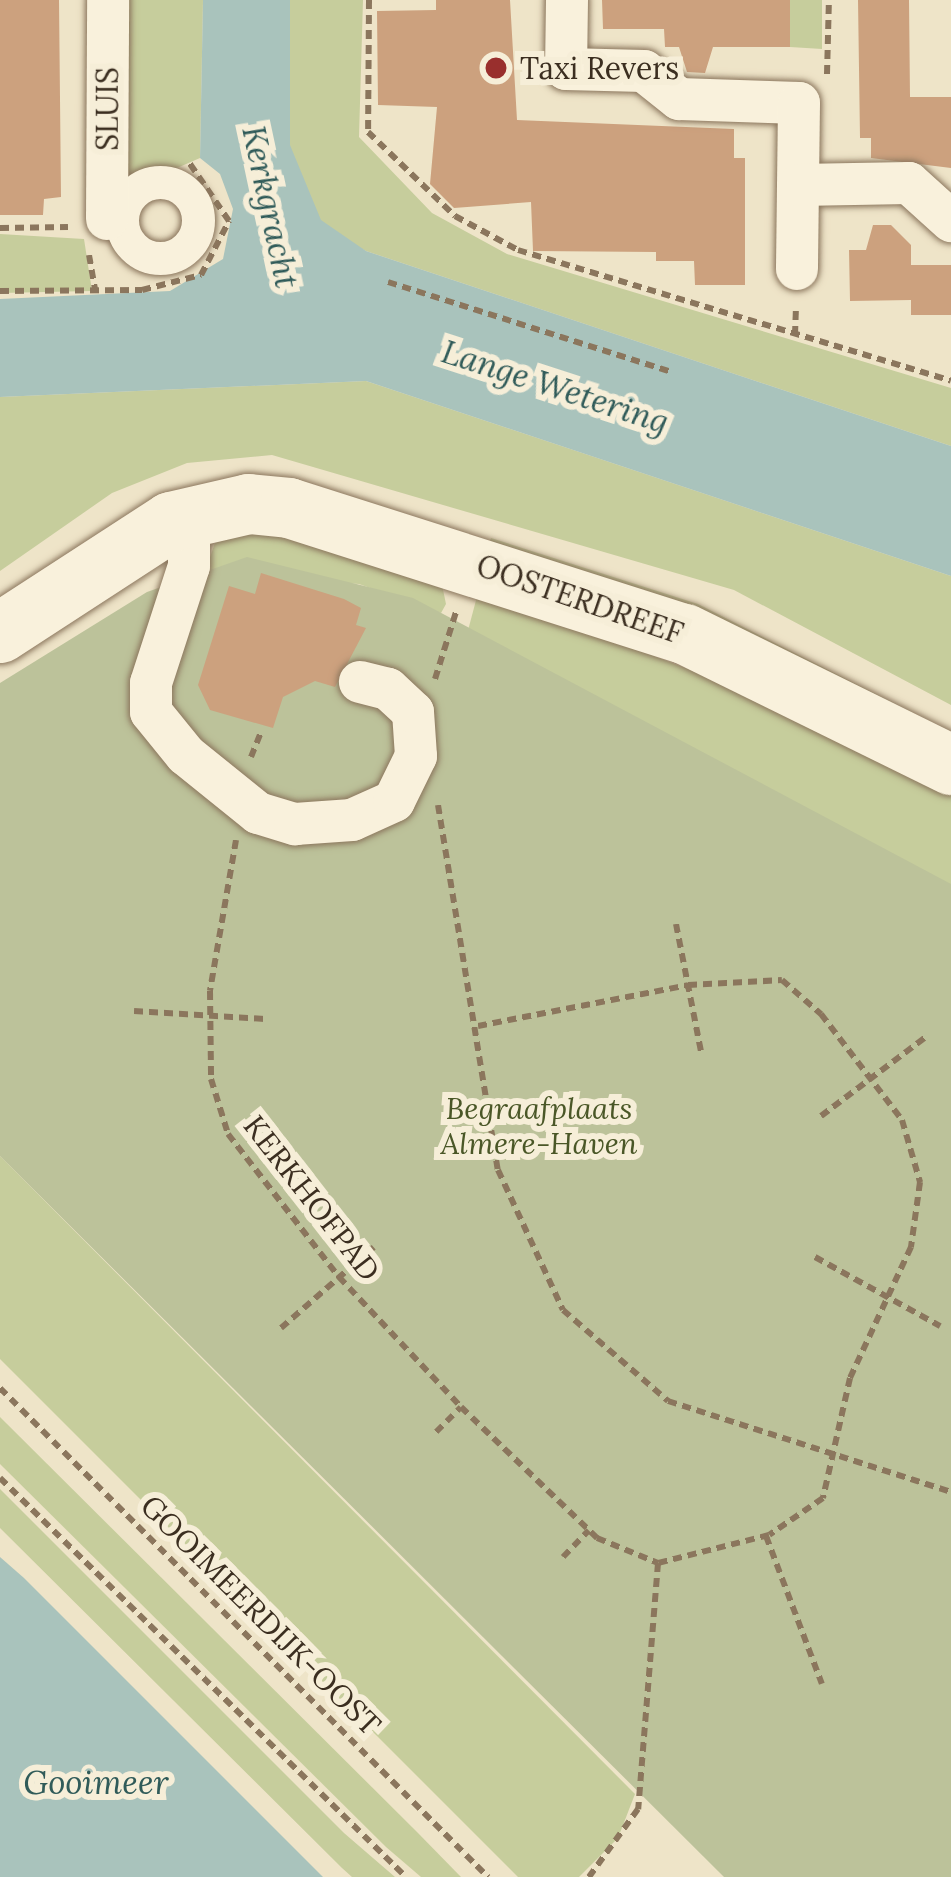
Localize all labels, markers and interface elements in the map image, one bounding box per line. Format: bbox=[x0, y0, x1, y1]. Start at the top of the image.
place label: Taxi Revers bbox=[520, 50, 679, 86]
marker: Taxi Revers bbox=[483, 55, 509, 81]
street label: SLUIS bbox=[89, 67, 125, 151]
water label: Kerkgracht bbox=[233, 122, 307, 292]
water label: Lange Wetering bbox=[437, 332, 673, 442]
street label: OOSTERDREEF bbox=[472, 547, 688, 651]
park label: Begraafplaats Almere-Haven bbox=[440, 1090, 638, 1160]
street label: KERKHOFPAD bbox=[236, 1108, 388, 1288]
street label: GOOIMEERDIJK-OOST bbox=[134, 1488, 388, 1742]
water label: Gooimeer bbox=[23, 1763, 169, 1803]

